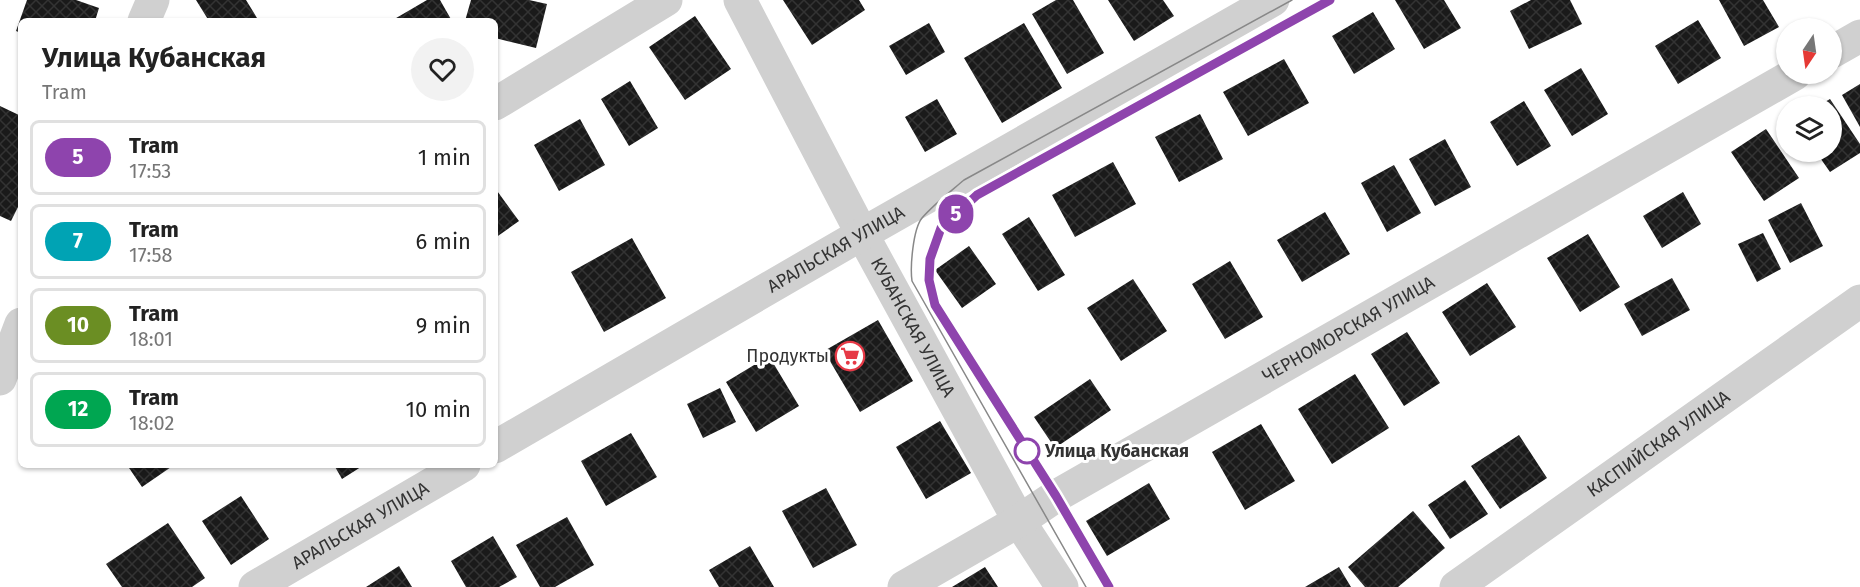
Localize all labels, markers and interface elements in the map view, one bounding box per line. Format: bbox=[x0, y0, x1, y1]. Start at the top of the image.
north arrow bbox=[1776, 18, 1842, 84]
map controls bbox=[1776, 18, 1842, 162]
button: heart bbox=[411, 38, 474, 101]
text: Улица Кубанская bbox=[42, 41, 266, 74]
text: Tram bbox=[42, 80, 87, 104]
button: layers bbox=[1776, 96, 1842, 162]
text: Tram bbox=[129, 132, 179, 159]
text: 5 bbox=[72, 144, 84, 170]
text: 1 min bbox=[418, 144, 471, 171]
text: 17:53 bbox=[129, 159, 171, 183]
line badge: 5 bbox=[936, 194, 976, 234]
street label: АРАЛЬСКАЯ УЛИЦА bbox=[763, 201, 909, 298]
text: 5 bbox=[950, 201, 962, 227]
text: Tram bbox=[129, 216, 179, 243]
text: 7 bbox=[73, 228, 83, 254]
text: 6 min bbox=[415, 228, 471, 255]
text: 17:58 bbox=[129, 243, 172, 267]
street label: КУБАНСКАЯ УЛИЦА bbox=[866, 254, 960, 401]
street label: ЧЕРНОМОРСКАЯ УЛИЦА bbox=[1258, 271, 1439, 387]
text: Tram bbox=[129, 300, 179, 327]
text: 10 bbox=[67, 312, 89, 338]
text: 9 min bbox=[416, 312, 471, 339]
text: 18:01 bbox=[129, 327, 173, 351]
supermarket icon: Продукты bbox=[834, 340, 866, 372]
place label: Продукты bbox=[746, 345, 829, 367]
text: Tram bbox=[129, 384, 179, 411]
street label: КАСПИЙСКАЯ УЛИЦА bbox=[1583, 385, 1735, 502]
text: 12 bbox=[68, 396, 88, 422]
text: 10 min bbox=[405, 396, 471, 423]
text: 18:02 bbox=[129, 411, 174, 435]
marker: Улица Кубанская bbox=[1014, 438, 1040, 464]
place label: Улица Кубанская bbox=[1044, 440, 1189, 462]
street label: АРАЛЬСКАЯ УЛИЦА bbox=[288, 477, 433, 574]

